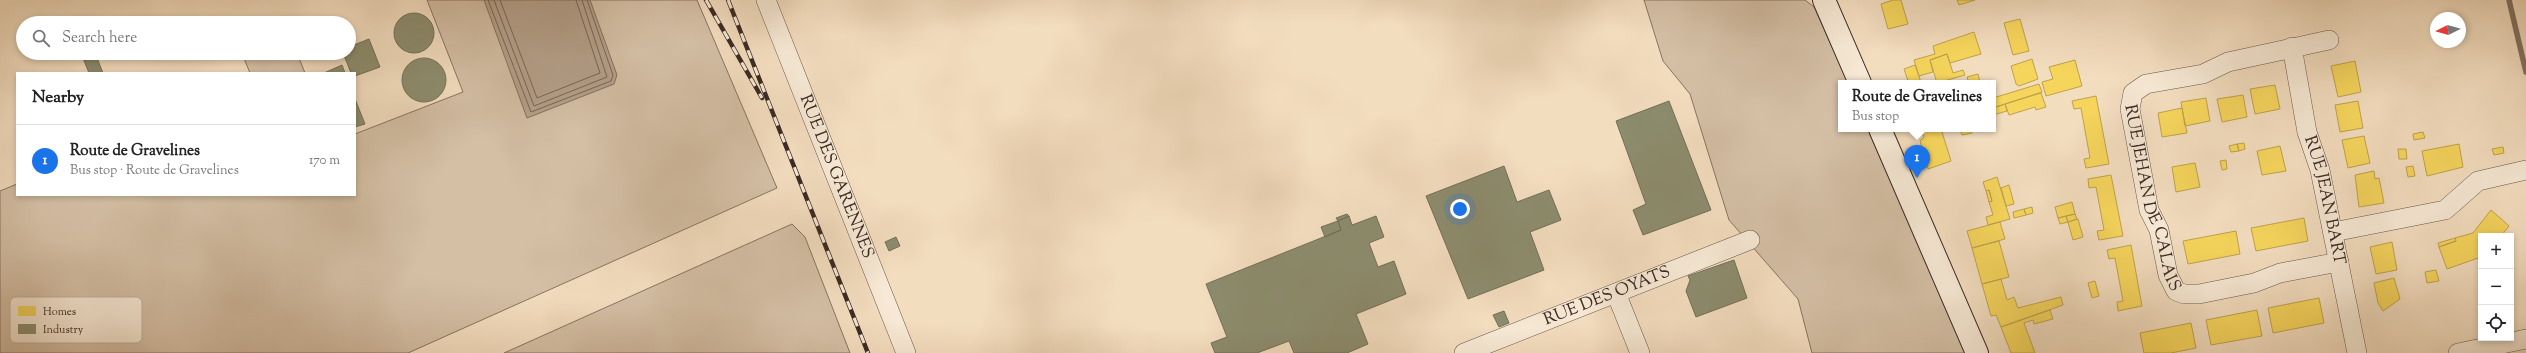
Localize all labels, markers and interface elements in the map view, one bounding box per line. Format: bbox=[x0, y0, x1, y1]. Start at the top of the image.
north arrow bbox=[2430, 12, 2466, 48]
search box bbox=[16, 16, 356, 60]
icon: search bbox=[30, 27, 52, 49]
text: Search here bbox=[62, 28, 137, 49]
popup bbox=[1838, 80, 1996, 132]
text: Nearby bbox=[32, 86, 84, 110]
text: Route de Gravelines bbox=[1852, 87, 1982, 108]
street label: RUE DES GARENNES bbox=[793, 91, 879, 262]
street label: RUE JEHAN DE CALAIS bbox=[2117, 102, 2186, 296]
text: Bus stop bbox=[1852, 108, 1899, 126]
street label: RUE JEAN BART bbox=[2297, 133, 2351, 267]
text: Route de Gravelines bbox=[70, 141, 200, 162]
pin: 1 bbox=[1904, 145, 1930, 178]
text: 1 bbox=[43, 152, 47, 170]
text: 170 m bbox=[309, 152, 340, 170]
text: Bus stop · Route de Gravelines bbox=[70, 162, 239, 180]
your location bbox=[1450, 199, 1470, 219]
map controls bbox=[2478, 233, 2514, 341]
button: + bbox=[2478, 233, 2514, 269]
street label: RUE DES OYATS bbox=[1540, 261, 1674, 332]
button: − bbox=[2478, 269, 2514, 305]
legend bbox=[10, 297, 142, 343]
text: Homes bbox=[43, 304, 76, 320]
button: locate bbox=[2478, 305, 2514, 341]
text: Industry bbox=[43, 322, 84, 338]

